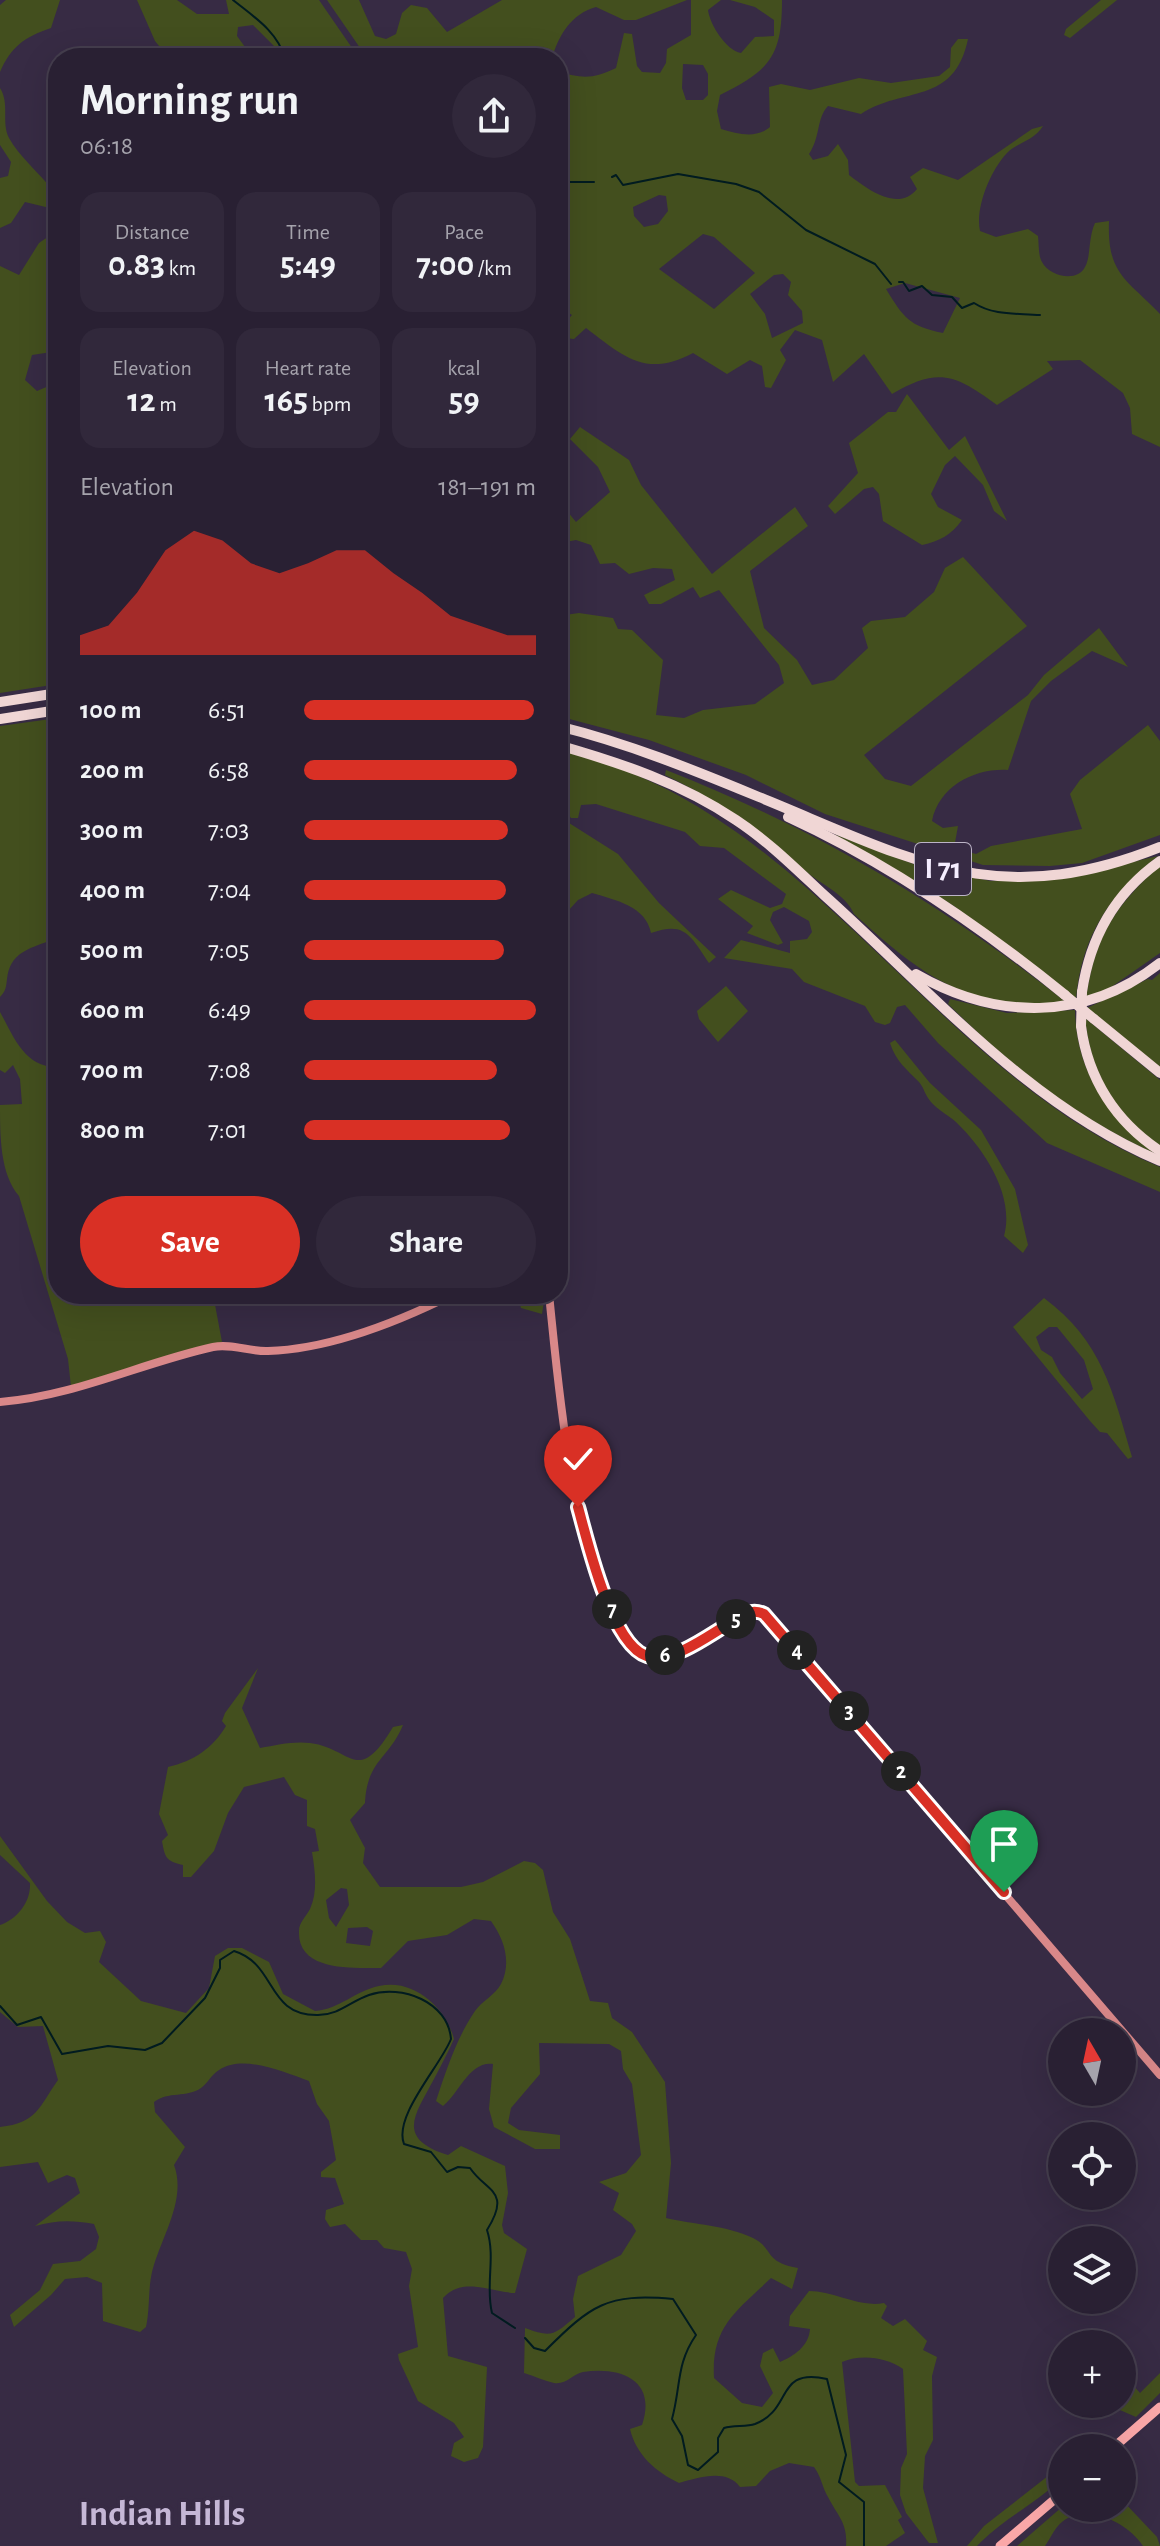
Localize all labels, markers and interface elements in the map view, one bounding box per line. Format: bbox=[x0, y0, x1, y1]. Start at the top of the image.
button: share bbox=[452, 74, 536, 158]
text: Morning run bbox=[80, 79, 299, 123]
text: 06:18 bbox=[80, 133, 133, 159]
text: Distance bbox=[115, 221, 189, 243]
text: Time bbox=[286, 221, 330, 243]
text: Pace bbox=[444, 221, 484, 243]
text: 0.83 bbox=[108, 248, 165, 282]
text: 5:49 bbox=[280, 248, 336, 282]
text: 7:00 bbox=[416, 248, 474, 282]
text: km bbox=[165, 257, 196, 279]
text: /km bbox=[474, 257, 512, 279]
text: Elevation bbox=[112, 357, 192, 379]
text: Heart rate bbox=[265, 357, 351, 379]
text: kcal bbox=[447, 357, 481, 379]
text: 12 bbox=[127, 384, 156, 418]
text: 165 bbox=[265, 384, 308, 418]
text: 59 bbox=[448, 384, 480, 418]
text: m bbox=[156, 393, 177, 415]
text: bpm bbox=[308, 393, 351, 415]
text: Elevation bbox=[80, 474, 174, 500]
text: 181–191 m bbox=[438, 474, 536, 500]
text: 100 m bbox=[80, 697, 141, 723]
text: 6:51 bbox=[208, 697, 246, 723]
text: 200 m bbox=[80, 757, 144, 783]
text: 6:58 bbox=[208, 757, 249, 783]
text: 300 m bbox=[80, 817, 143, 843]
text: 7:03 bbox=[208, 817, 249, 843]
road number: I 71 bbox=[915, 843, 971, 895]
text: 400 m bbox=[80, 877, 145, 903]
text: 7:04 bbox=[208, 877, 251, 903]
text: 500 m bbox=[80, 937, 143, 963]
text: 7:05 bbox=[208, 937, 249, 963]
text: 600 m bbox=[80, 997, 145, 1023]
text: 6:49 bbox=[208, 997, 251, 1023]
text: 700 m bbox=[80, 1057, 143, 1083]
text: 7:08 bbox=[208, 1057, 251, 1083]
text: 800 m bbox=[80, 1117, 145, 1143]
text: 7:01 bbox=[208, 1117, 247, 1143]
button: Save bbox=[80, 1196, 300, 1288]
button: Share bbox=[316, 1196, 536, 1288]
pin bbox=[544, 1425, 612, 1507]
icon: check bbox=[556, 1437, 600, 1481]
pin: 7 bbox=[592, 1589, 632, 1629]
text: 7 bbox=[607, 1598, 617, 1620]
pin: 5 bbox=[716, 1599, 756, 1639]
text: 5 bbox=[731, 1608, 741, 1630]
pin: 4 bbox=[777, 1630, 817, 1670]
pin: 6 bbox=[645, 1635, 685, 1675]
text: 4 bbox=[791, 1639, 803, 1661]
text: 6 bbox=[660, 1644, 670, 1666]
pin: 3 bbox=[829, 1691, 869, 1731]
text: 3 bbox=[844, 1700, 854, 1722]
pin: 2 bbox=[881, 1751, 921, 1791]
text: 2 bbox=[896, 1760, 906, 1782]
pin bbox=[970, 1810, 1038, 1892]
icon: arrive bbox=[982, 1822, 1026, 1866]
north arrow bbox=[1048, 2018, 1136, 2106]
map controls bbox=[1048, 2018, 1136, 2522]
button: locate bbox=[1048, 2122, 1136, 2210]
button: layers bbox=[1048, 2226, 1136, 2314]
button: + bbox=[1048, 2330, 1136, 2418]
button: − bbox=[1048, 2434, 1136, 2522]
district label: Indian Hills bbox=[79, 2496, 245, 2532]

